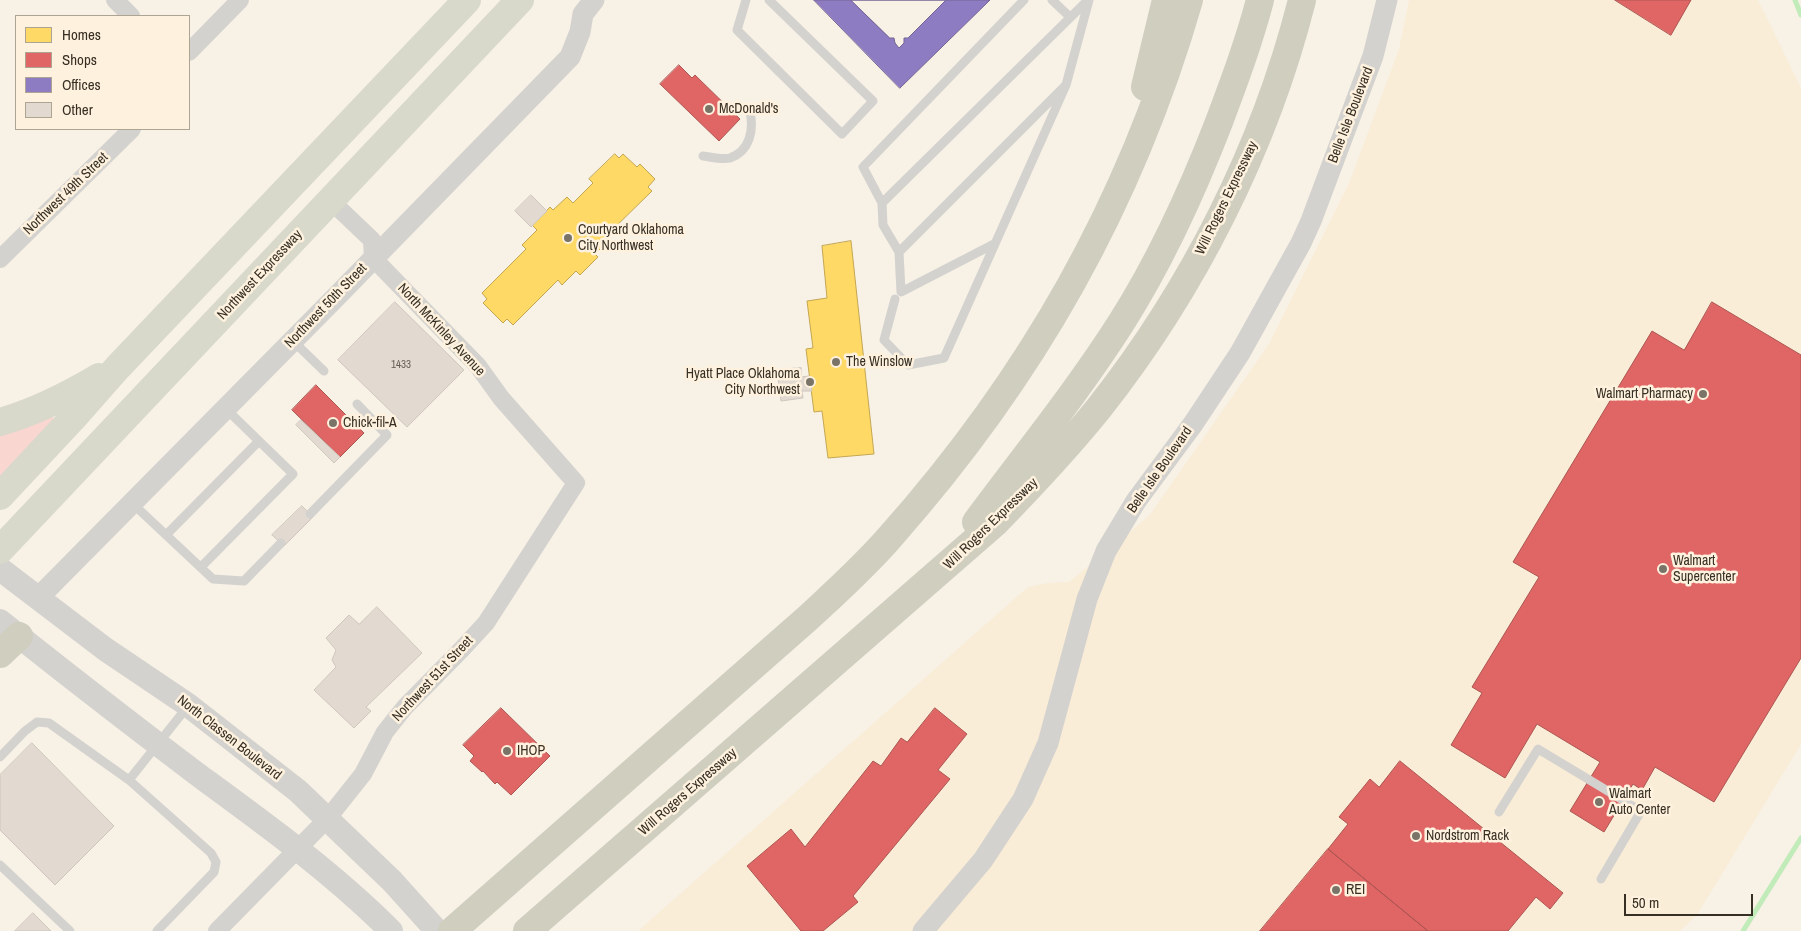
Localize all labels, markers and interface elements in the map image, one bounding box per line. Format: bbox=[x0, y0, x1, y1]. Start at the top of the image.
legend bbox=[15, 15, 190, 130]
text: Homes bbox=[62, 24, 101, 45]
text: Shops bbox=[62, 49, 97, 70]
street label: Belle Isle Boulevard bbox=[1325, 65, 1377, 165]
text: Offices bbox=[62, 74, 101, 95]
text: Other bbox=[62, 99, 93, 120]
place label: McDonald's bbox=[719, 101, 779, 117]
marker: McDonald's bbox=[703, 103, 715, 115]
street label: Will Rogers Expressway bbox=[1192, 138, 1262, 258]
street label: Northwest 49th Street bbox=[20, 149, 112, 239]
place label: Courtyard Oklahoma City Northwest bbox=[578, 222, 684, 254]
street label: Northwest Expressway bbox=[214, 227, 306, 323]
marker: Courtyard Oklahoma City Northwest bbox=[562, 232, 574, 244]
street label: Northwest 50th Street bbox=[281, 260, 371, 352]
street label: North McKinley Avenue bbox=[394, 280, 488, 380]
place label: The Winslow bbox=[846, 354, 912, 370]
marker: The Winslow bbox=[830, 356, 842, 368]
house number: 1433 bbox=[391, 358, 411, 372]
place label: Hyatt Place Oklahoma City Northwest bbox=[686, 366, 800, 398]
marker: Hyatt Place Oklahoma City Northwest bbox=[804, 376, 816, 388]
place label: Walmart Pharmacy bbox=[1596, 386, 1693, 402]
marker: Walmart Pharmacy bbox=[1697, 388, 1709, 400]
place label: Chick-fil-A bbox=[343, 415, 397, 431]
marker: Chick-fil-A bbox=[327, 417, 339, 429]
street label: Belle Isle Boulevard bbox=[1124, 424, 1196, 516]
street label: Will Rogers Expressway bbox=[940, 475, 1042, 573]
place label: Walmart Supercenter bbox=[1673, 553, 1736, 586]
marker: Walmart Supercenter bbox=[1657, 563, 1669, 575]
street label: Northwest 51st Street bbox=[389, 633, 477, 725]
street label: North Classen Boulevard bbox=[174, 692, 284, 784]
place label: IHOP bbox=[517, 743, 545, 759]
marker: IHOP bbox=[501, 745, 513, 757]
street label: Will Rogers Expressway bbox=[636, 745, 740, 839]
place label: Walmart Auto Center bbox=[1609, 786, 1670, 819]
marker: Walmart Auto Center bbox=[1593, 796, 1605, 808]
place label: Nordstrom Rack bbox=[1426, 828, 1509, 844]
marker: Nordstrom Rack bbox=[1410, 830, 1422, 842]
place label: REI bbox=[1346, 882, 1365, 898]
marker: REI bbox=[1330, 884, 1342, 896]
scale bar bbox=[1626, 884, 1755, 916]
text: 50 m bbox=[1632, 892, 1659, 913]

